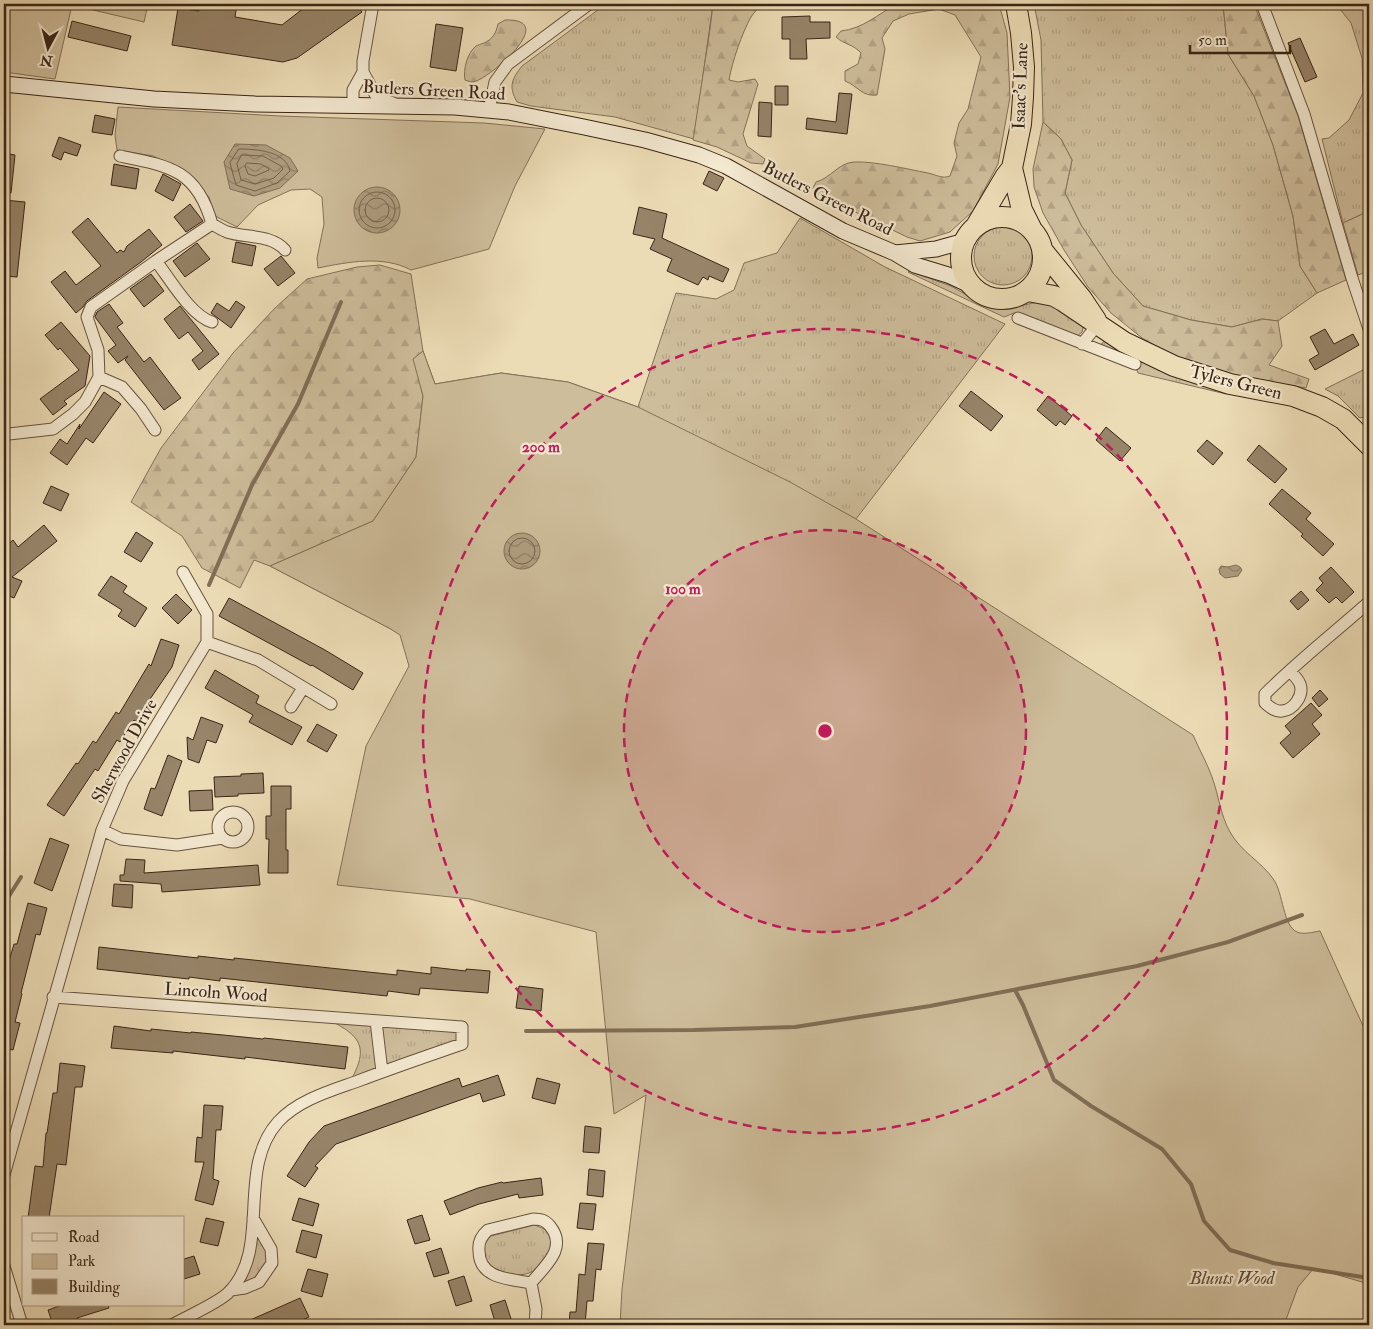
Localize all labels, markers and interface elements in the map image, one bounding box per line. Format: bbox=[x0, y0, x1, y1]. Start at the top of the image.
north arrow bbox=[22, 22, 72, 72]
scale bar bbox=[1190, 22, 1290, 54]
text: 50 m bbox=[1198, 31, 1227, 50]
street label: Isaac's Lane bbox=[1007, 42, 1034, 130]
text: N bbox=[39, 51, 55, 70]
street label: Butlers Green Road bbox=[362, 75, 506, 106]
street label: Butlers Green Road bbox=[759, 156, 897, 241]
street label: Tylers Green bbox=[1187, 360, 1284, 405]
text: 200 m bbox=[522, 438, 560, 457]
text: 100 m bbox=[665, 580, 701, 599]
street label: Sherwood Drive bbox=[86, 695, 163, 807]
centre of rings bbox=[816, 722, 834, 740]
street label: Lincoln Wood bbox=[164, 977, 268, 1008]
legend bbox=[22, 1216, 185, 1306]
text: Road bbox=[68, 1228, 100, 1247]
text: Park bbox=[68, 1252, 95, 1271]
park label: Blunts Wood bbox=[1189, 1267, 1276, 1290]
text: Building bbox=[68, 1278, 120, 1297]

